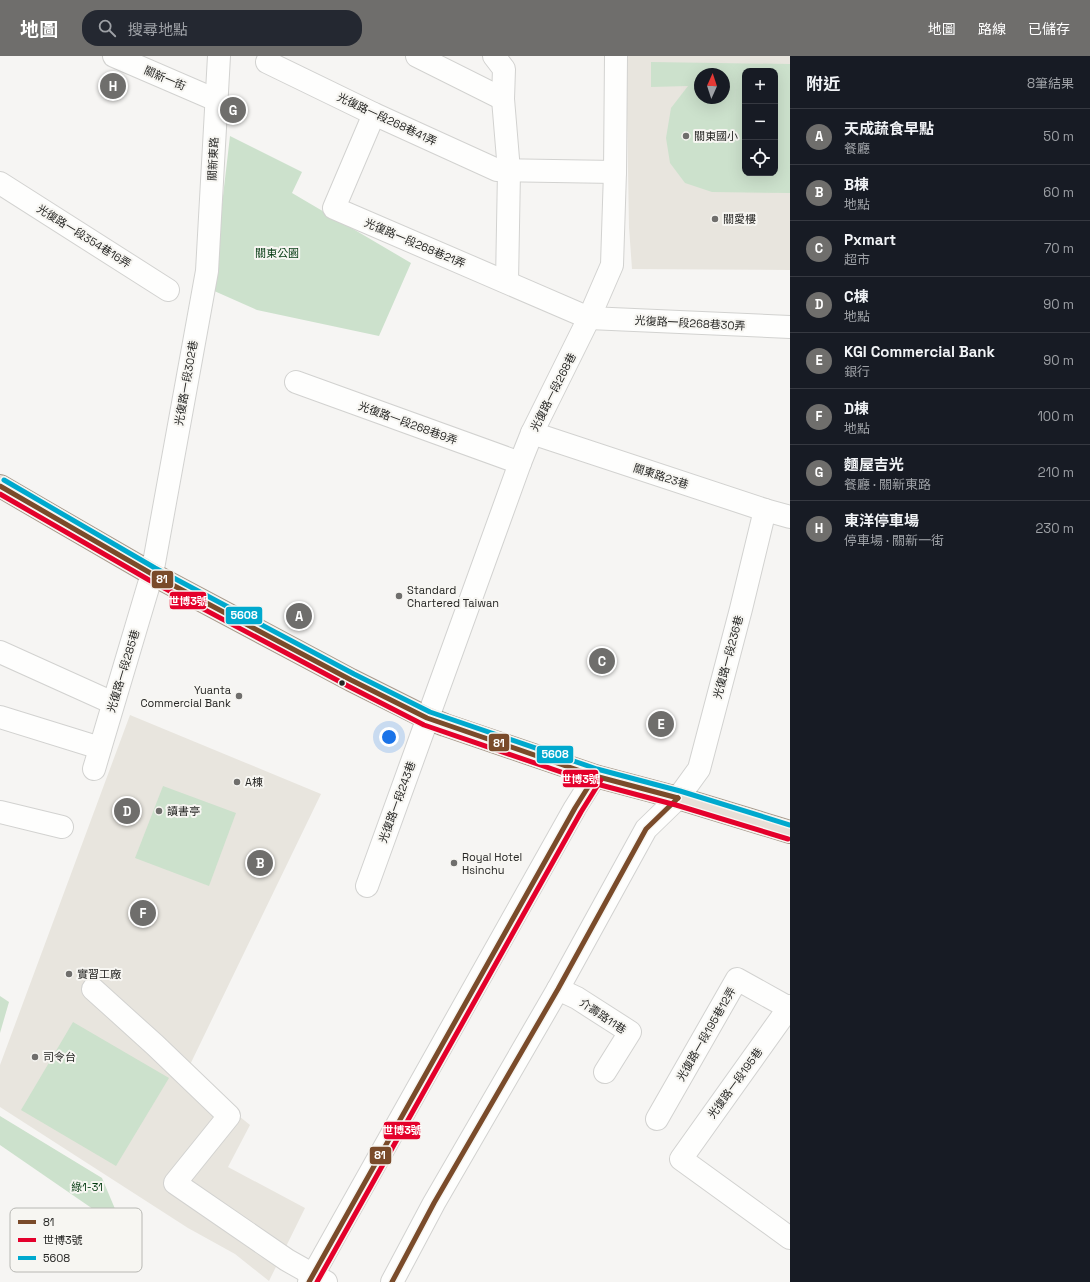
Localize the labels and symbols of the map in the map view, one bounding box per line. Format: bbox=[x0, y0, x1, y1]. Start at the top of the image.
street label: 關新一街 bbox=[142, 63, 188, 93]
north arrow bbox=[694, 68, 730, 104]
pin: H bbox=[100, 71, 126, 101]
street label: 光復路一段268巷41弄 bbox=[335, 90, 439, 148]
pin: G bbox=[220, 95, 246, 125]
place label: 關東國小 bbox=[694, 129, 738, 143]
marker: 關東國小 bbox=[681, 131, 691, 141]
street label: 關新東路 bbox=[205, 137, 221, 181]
street label: 光復路一段354巷16弄 bbox=[34, 201, 134, 271]
place label: 關愛樓 bbox=[723, 212, 756, 226]
marker: 關愛樓 bbox=[710, 214, 720, 224]
street label: 光復路一段268巷21弄 bbox=[362, 215, 468, 271]
park label: 關東公園 bbox=[255, 246, 299, 260]
street label: 光復路一段268巷30弄 bbox=[634, 313, 746, 333]
street label: 光復路一段302巷 bbox=[172, 339, 200, 427]
street label: 光復路一段268巷 bbox=[527, 350, 579, 434]
street label: 光復路一段268巷9弄 bbox=[357, 399, 459, 447]
street label: 關東路23巷 bbox=[632, 460, 690, 492]
line badge: 81 bbox=[151, 570, 174, 589]
text: 81 bbox=[156, 572, 168, 586]
place label: Standard Chartered Taiwan bbox=[407, 583, 499, 610]
line badge: 世博3號 bbox=[169, 591, 207, 610]
marker: Standard Chartered Taiwan bbox=[394, 591, 404, 601]
text: 世博3號 bbox=[168, 594, 208, 608]
pin: A bbox=[286, 601, 312, 631]
line badge: 5608 bbox=[225, 606, 263, 625]
text: 5608 bbox=[230, 608, 258, 622]
street label: 光復路一段236巷 bbox=[710, 614, 746, 700]
street label: 光復路一段285巷 bbox=[104, 628, 142, 714]
pin: C bbox=[589, 646, 615, 676]
unlabelled marker bbox=[337, 678, 347, 688]
place label: Yuanta Commercial Bank bbox=[140, 683, 232, 710]
marker: Yuanta Commercial Bank bbox=[234, 691, 244, 701]
pin: E bbox=[648, 709, 674, 739]
your location bbox=[379, 727, 399, 747]
line badge: 81 bbox=[488, 733, 510, 752]
text: 81 bbox=[493, 736, 505, 750]
line badge: 5608 bbox=[536, 745, 574, 764]
text: 5608 bbox=[541, 747, 569, 761]
street label: 光復路一段243巷 bbox=[376, 759, 418, 845]
line badge: 世博3號 bbox=[562, 769, 599, 788]
text: 世博3號 bbox=[560, 772, 600, 786]
place label: A棟 bbox=[245, 775, 263, 789]
marker: A棟 bbox=[232, 777, 242, 787]
pin: D bbox=[114, 796, 140, 826]
place label: 讀書亭 bbox=[167, 804, 200, 818]
marker: 讀書亭 bbox=[154, 806, 164, 816]
pin: B bbox=[247, 848, 273, 878]
place label: Royal Hotel Hsinchu bbox=[462, 850, 522, 877]
marker: Royal Hotel Hsinchu bbox=[449, 858, 459, 868]
pin: F bbox=[130, 898, 156, 928]
place label: 實習工廠 bbox=[77, 967, 121, 981]
marker: 實習工廠 bbox=[64, 969, 74, 979]
street label: 光復路一段195巷12弄 bbox=[674, 985, 738, 1083]
street label: 介壽路11巷 bbox=[577, 995, 629, 1037]
street label: 光復路一段195巷 bbox=[705, 1045, 765, 1121]
place label: 司令台 bbox=[43, 1050, 76, 1064]
marker: 司令台 bbox=[30, 1052, 40, 1062]
line badge: 世博3號 bbox=[383, 1121, 421, 1140]
text: 世博3號 bbox=[382, 1123, 422, 1137]
line badge: 81 bbox=[369, 1146, 392, 1165]
text: 81 bbox=[374, 1148, 386, 1162]
park label: 綠1-31 bbox=[71, 1180, 103, 1194]
legend bbox=[10, 1208, 142, 1272]
text: 81 bbox=[43, 1215, 54, 1229]
text: 世博3號 bbox=[43, 1233, 83, 1247]
text: 5608 bbox=[43, 1251, 70, 1265]

